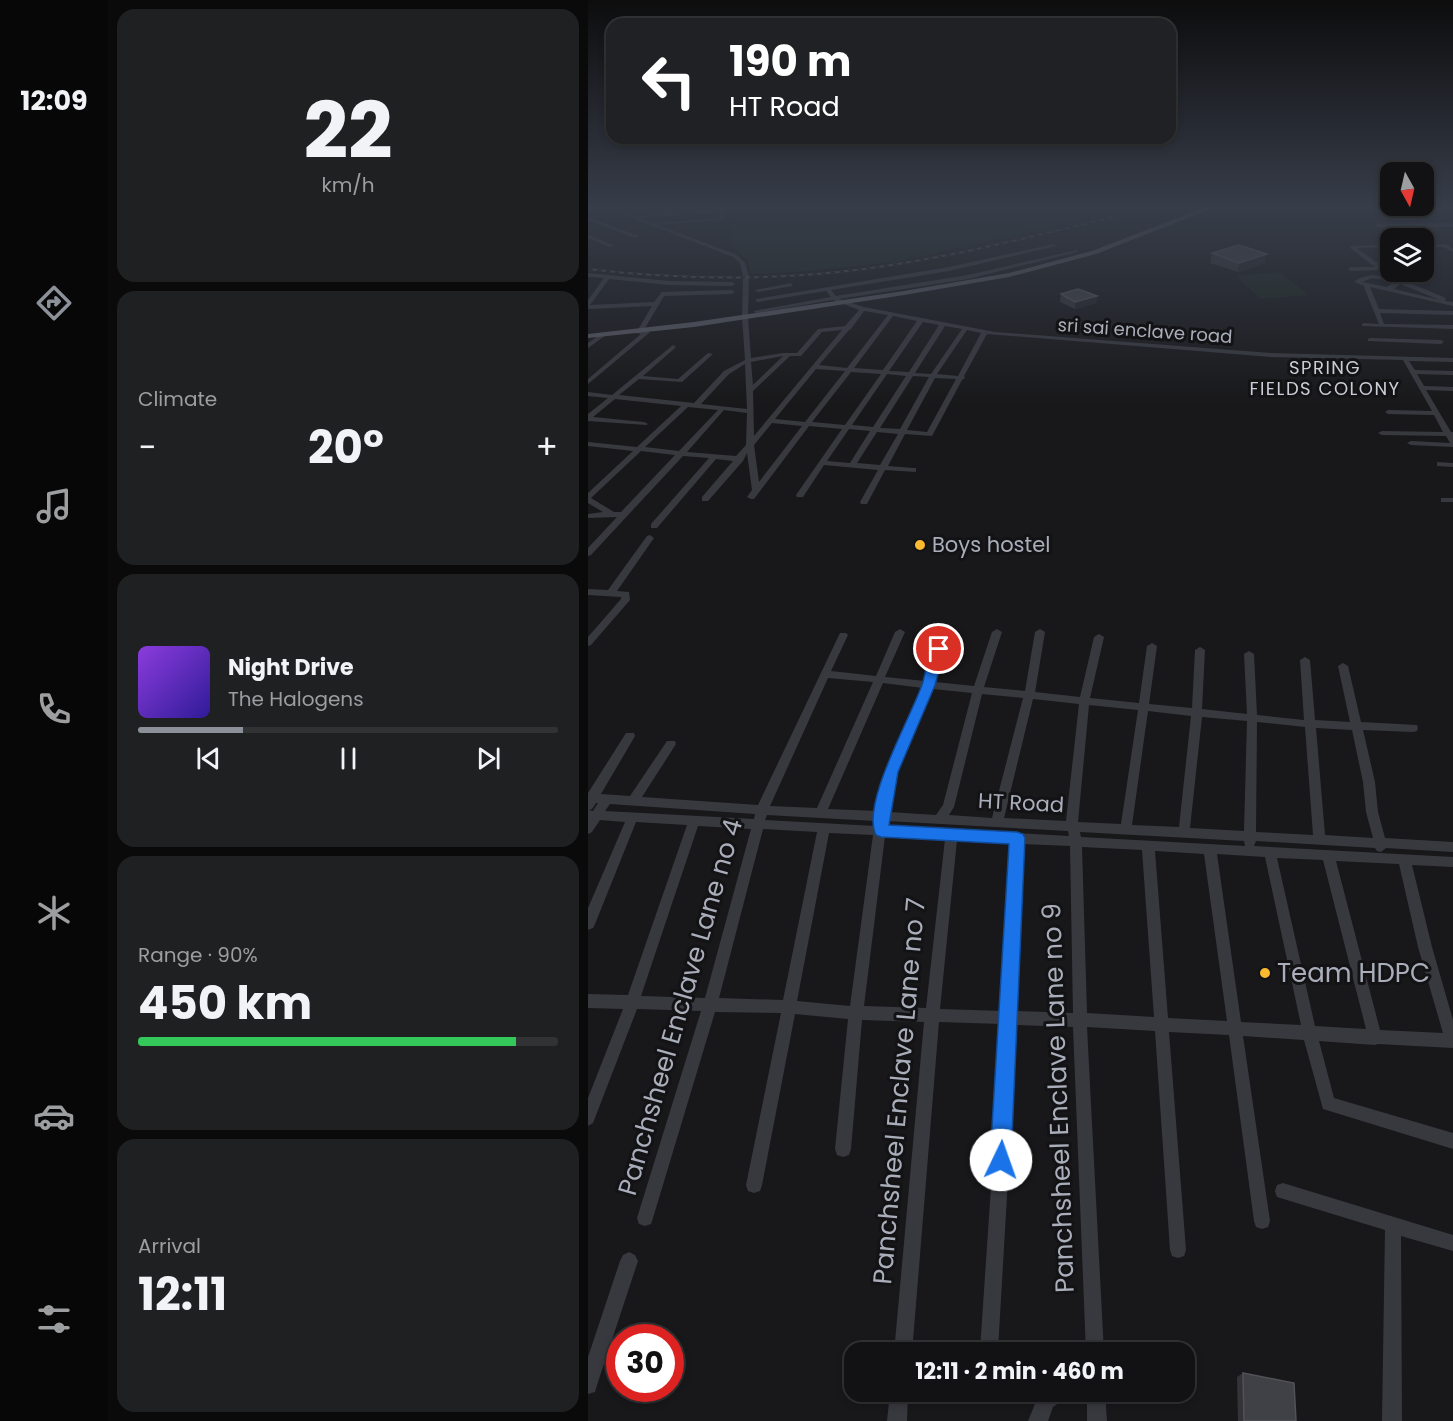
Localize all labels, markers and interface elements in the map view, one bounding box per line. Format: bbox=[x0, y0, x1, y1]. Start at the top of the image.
text: 190 m bbox=[729, 32, 851, 91]
icon: left bbox=[630, 42, 708, 120]
text: 22 bbox=[303, 76, 393, 185]
text: 12:09 bbox=[20, 82, 88, 119]
text: HT Road bbox=[729, 88, 840, 125]
north arrow bbox=[1380, 162, 1434, 216]
map controls bbox=[1380, 162, 1434, 282]
text: km/h bbox=[321, 171, 375, 199]
button: layers bbox=[1380, 228, 1434, 282]
icon: directions bbox=[33, 282, 75, 324]
street label: sri sai enclave road bbox=[1057, 312, 1233, 349]
district label: SPRING FIELDS COLONY bbox=[1249, 355, 1401, 401]
text: Climate bbox=[138, 385, 217, 413]
text: 20° bbox=[308, 416, 384, 479]
text: − bbox=[138, 424, 156, 471]
text: + bbox=[535, 424, 558, 471]
icon: music bbox=[33, 485, 75, 527]
place label: Boys hostel bbox=[932, 530, 1050, 559]
marker: Boys hostel bbox=[913, 538, 927, 552]
pin bbox=[913, 623, 964, 674]
icon: arrive bbox=[922, 632, 955, 665]
text: Night Drive bbox=[228, 652, 354, 683]
text: The Halogens bbox=[228, 685, 364, 713]
icon: phone bbox=[33, 688, 75, 730]
icon: previous bbox=[192, 742, 225, 775]
icon: pause bbox=[332, 742, 365, 775]
icon: next bbox=[472, 742, 505, 775]
street label: HT Road bbox=[977, 786, 1065, 819]
street label: Panchsheel Enclave Lane no 4 bbox=[609, 815, 751, 1199]
icon: climate bbox=[33, 892, 75, 934]
street label: Panchsheel Enclave Lane no 7 bbox=[864, 896, 934, 1286]
street label: Panchsheel Enclave Lane no 9 bbox=[1033, 902, 1083, 1294]
text: Range · 90% bbox=[138, 941, 258, 969]
place label: Team HDPC bbox=[1277, 955, 1430, 991]
marker: Team HDPC bbox=[1258, 966, 1272, 980]
text: 450 km bbox=[138, 972, 312, 1035]
icon: car bbox=[33, 1095, 75, 1137]
position arrow bbox=[969, 1128, 1033, 1192]
text: Arrival bbox=[138, 1232, 201, 1260]
text: 12:11 bbox=[138, 1263, 227, 1326]
icon: filters bbox=[33, 1298, 75, 1340]
speed limit sign: 30 bbox=[606, 1324, 684, 1402]
text: 12:11 · 2 min · 460 m bbox=[915, 1356, 1124, 1387]

